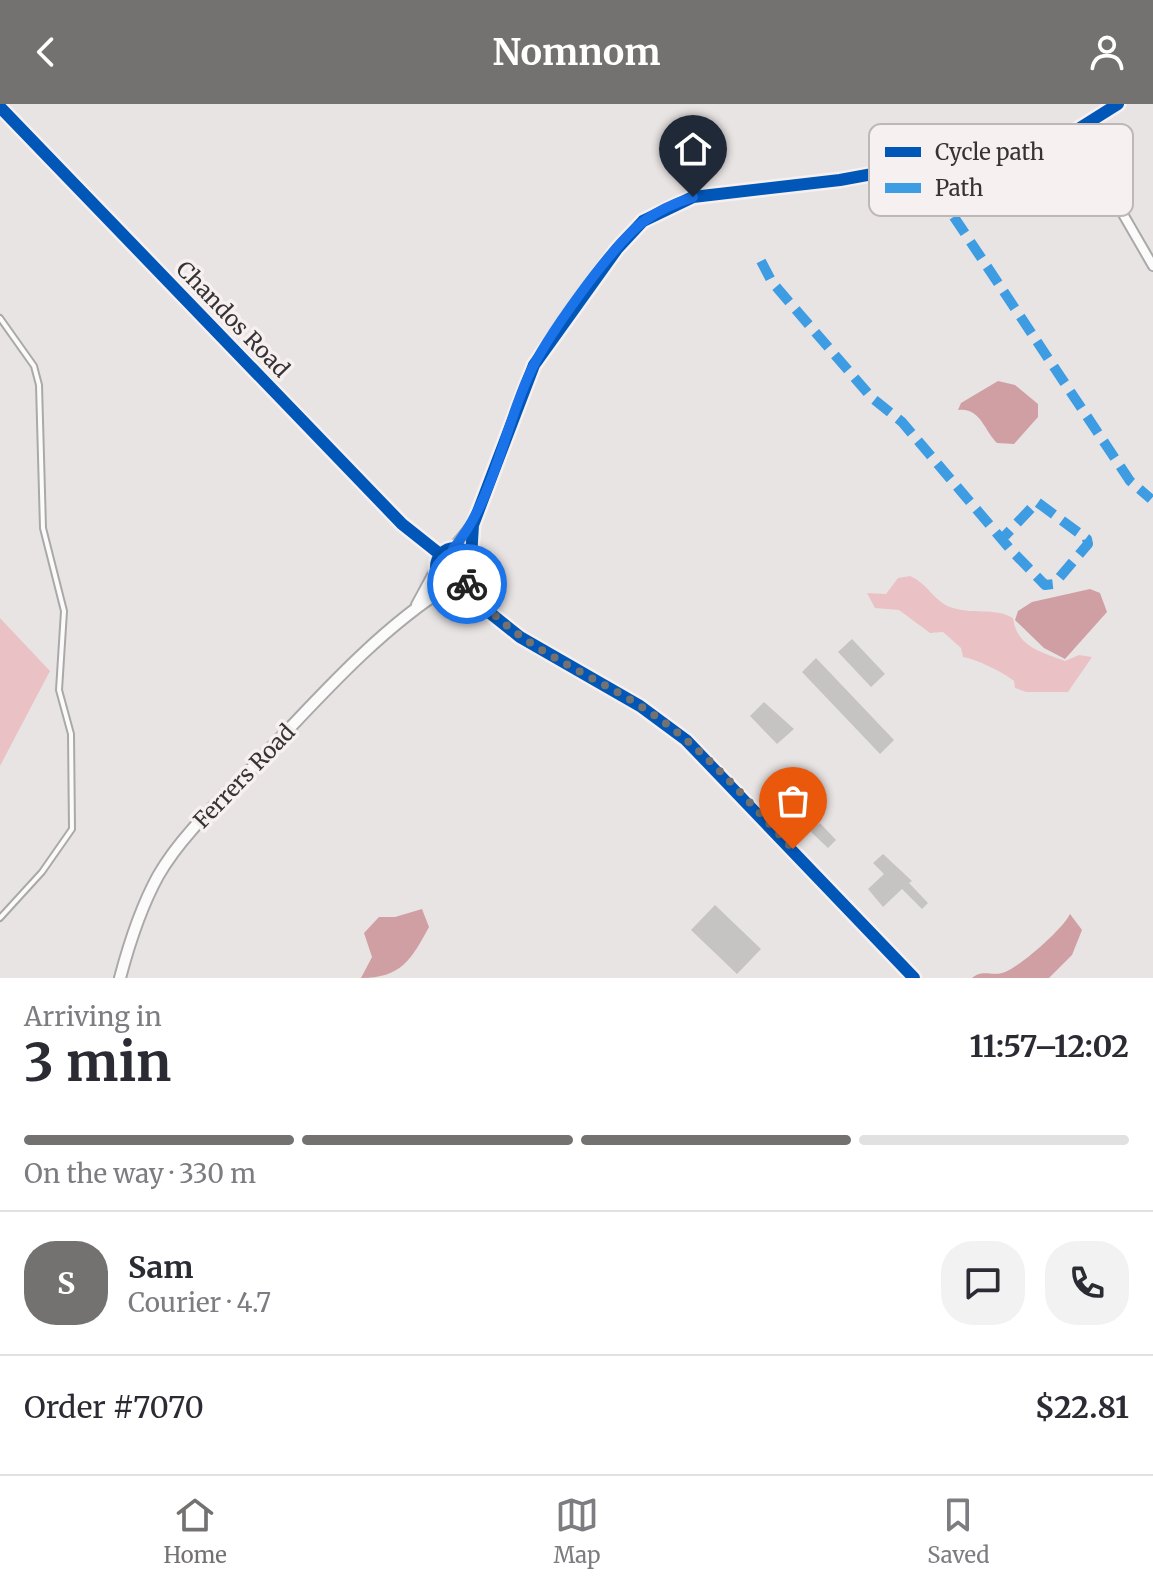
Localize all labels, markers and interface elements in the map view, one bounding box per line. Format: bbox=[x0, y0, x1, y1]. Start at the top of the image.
icon: back bbox=[24, 30, 68, 74]
text: Nomnom bbox=[493, 30, 660, 75]
icon: person bbox=[1085, 30, 1129, 74]
pin bbox=[659, 115, 727, 197]
legend bbox=[869, 124, 1133, 216]
icon: home bbox=[671, 127, 715, 171]
text: Cycle path bbox=[935, 138, 1045, 166]
text: Path bbox=[935, 174, 984, 202]
street label: Chandos Road bbox=[171, 255, 295, 383]
courier bbox=[427, 544, 507, 624]
icon: bike bbox=[445, 562, 489, 606]
street label: Ferrers Road bbox=[187, 718, 301, 834]
pin bbox=[759, 767, 827, 849]
icon: bag bbox=[771, 779, 815, 823]
text: Arriving in bbox=[24, 1000, 162, 1033]
text: 11:57–12:02 bbox=[969, 1027, 1129, 1065]
text: 3 min bbox=[24, 1030, 171, 1095]
text: On the way · 330 m bbox=[24, 1157, 256, 1190]
button: chat bbox=[941, 1241, 1025, 1325]
button: phone bbox=[1045, 1241, 1129, 1325]
text: Sam bbox=[128, 1248, 193, 1286]
text: S bbox=[57, 1264, 75, 1302]
text: Courier · 4.7 bbox=[128, 1286, 271, 1319]
text: Order #7070 bbox=[24, 1388, 204, 1426]
text: $22.81 bbox=[1035, 1388, 1129, 1426]
tab: Home bbox=[163, 1493, 227, 1569]
tab: Map bbox=[554, 1493, 600, 1569]
tab: Saved bbox=[927, 1493, 990, 1569]

